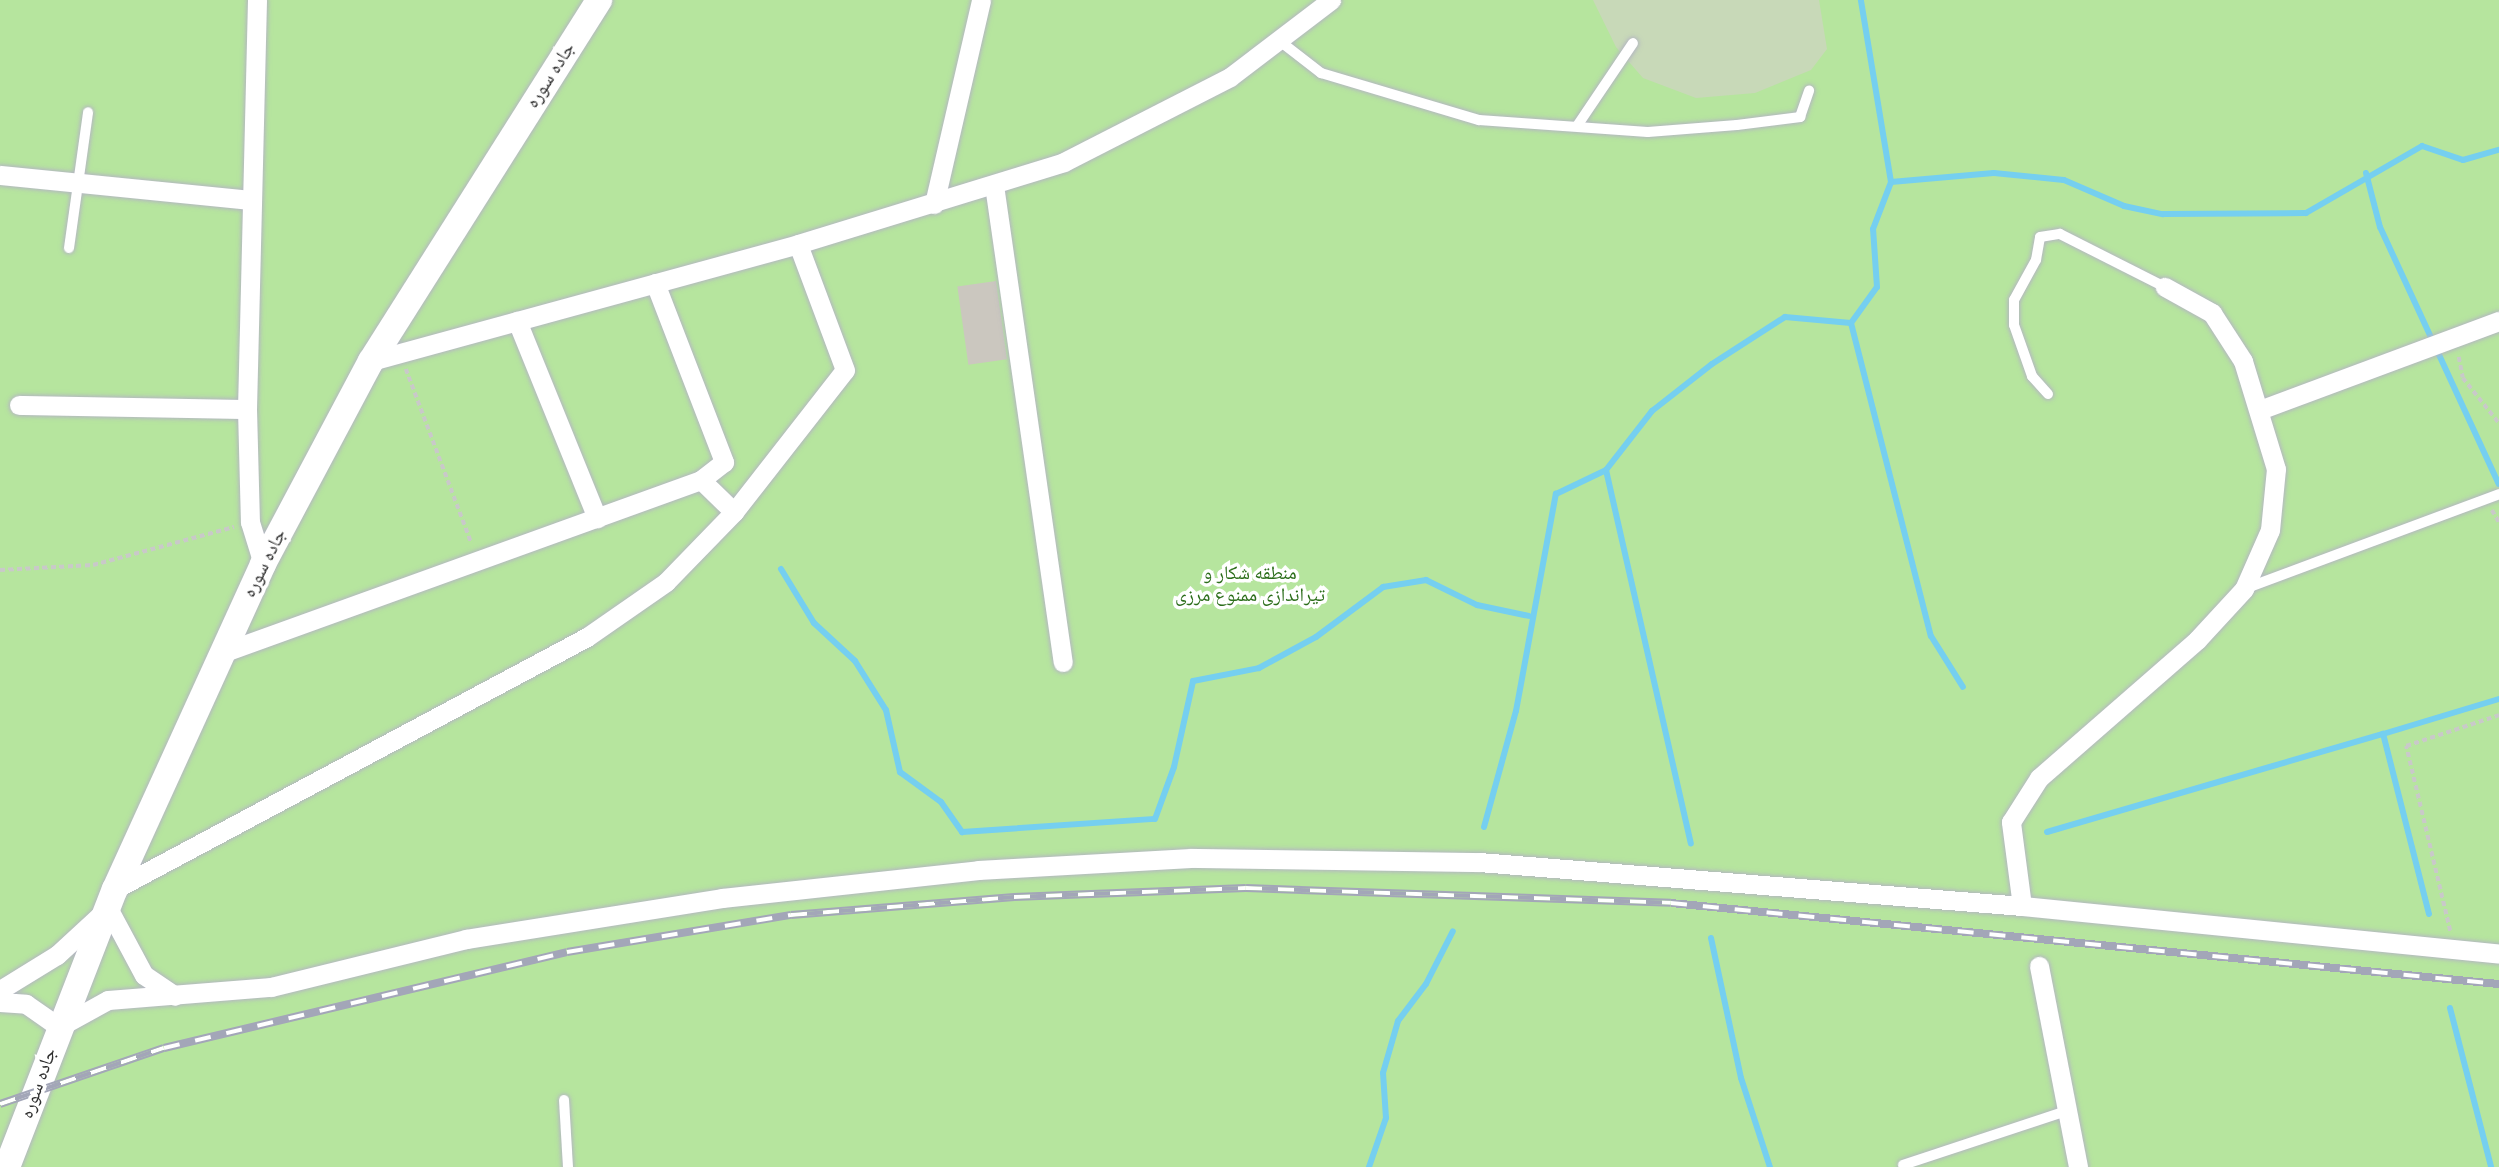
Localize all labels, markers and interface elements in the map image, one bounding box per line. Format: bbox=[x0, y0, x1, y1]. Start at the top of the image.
street label: جاده سوره bbox=[520, 38, 580, 112]
street label: جاده سوره bbox=[237, 525, 291, 601]
park label: منطقه شکار و تیراندازی ممنوع مرزی bbox=[1175, 562, 1325, 606]
street label: جاده سوره bbox=[15, 1045, 61, 1121]

